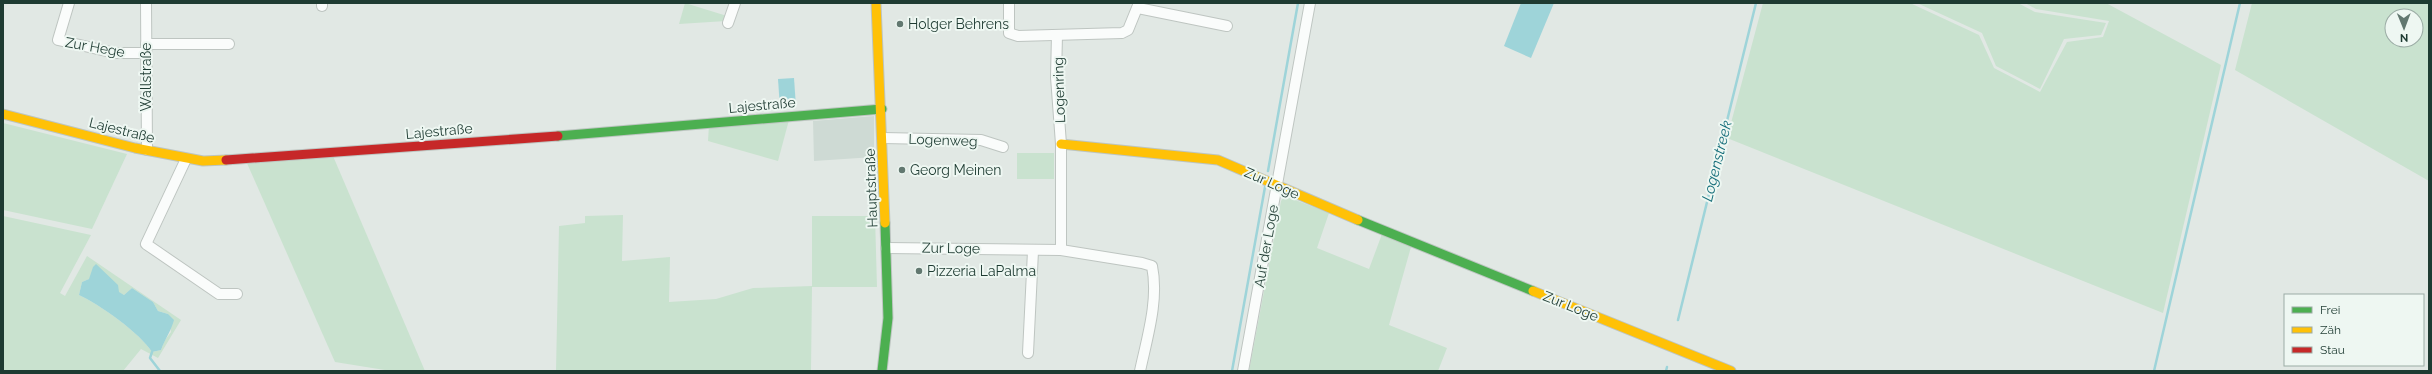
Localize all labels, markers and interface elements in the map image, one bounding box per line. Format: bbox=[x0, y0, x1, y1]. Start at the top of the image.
north arrow bbox=[2384, 8, 2424, 48]
place label: Holger Behrens bbox=[908, 16, 1009, 32]
marker: Holger Behrens bbox=[895, 19, 905, 29]
text: N bbox=[2400, 31, 2408, 44]
street label: Zur Hege bbox=[64, 34, 126, 60]
street label: Wallstraße bbox=[138, 42, 154, 112]
street label: Logenring bbox=[1050, 57, 1068, 123]
street label: Lajestraße bbox=[728, 94, 796, 116]
street label: Lajestraße bbox=[88, 114, 156, 146]
water label: Logenstreek bbox=[1698, 119, 1736, 203]
street label: Lajestraße bbox=[405, 120, 473, 142]
street label: Logenweg bbox=[908, 131, 978, 149]
street label: Hauptstraße bbox=[862, 148, 880, 228]
place label: Georg Meinen bbox=[910, 162, 1001, 178]
street label: Zur Loge bbox=[1242, 164, 1302, 202]
marker: Georg Meinen bbox=[897, 165, 907, 175]
street label: Auf der Loge bbox=[1251, 203, 1281, 289]
street label: Zur Loge bbox=[922, 239, 980, 257]
place label: Pizzeria LaPalma bbox=[927, 263, 1036, 279]
marker: Pizzeria LaPalma bbox=[914, 266, 924, 276]
street label: Zur Loge bbox=[1541, 288, 1601, 324]
legend bbox=[2284, 294, 2424, 366]
text: Frei bbox=[2320, 303, 2340, 317]
text: Zäh bbox=[2320, 323, 2341, 337]
text: Stau bbox=[2320, 343, 2345, 357]

